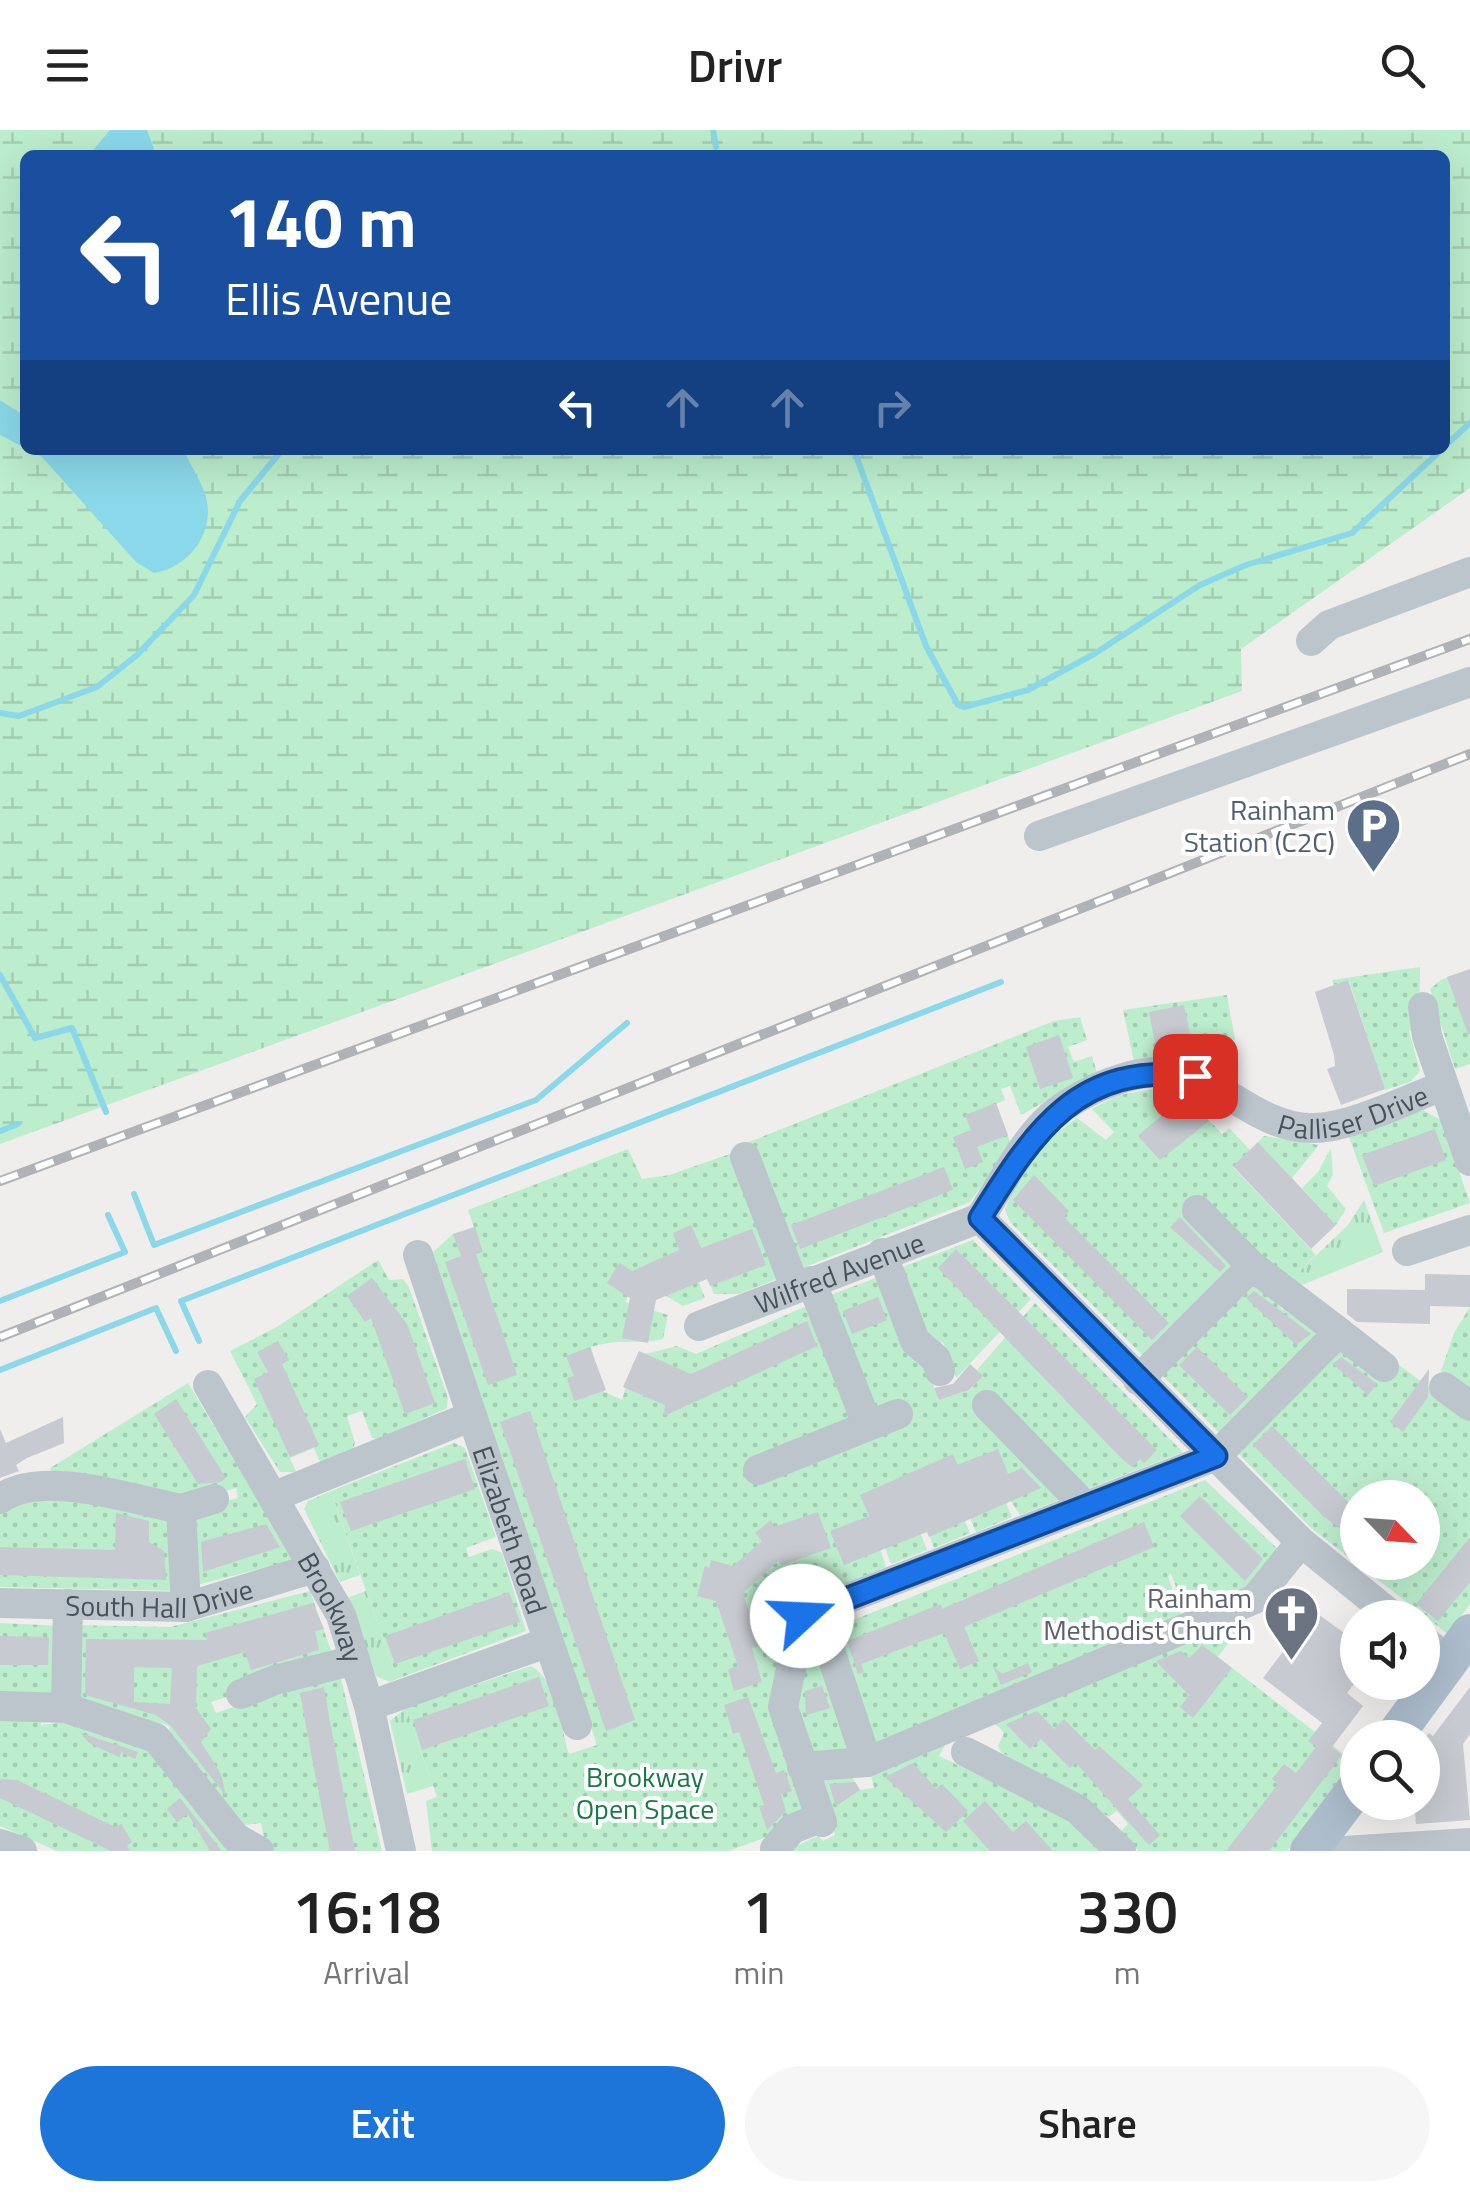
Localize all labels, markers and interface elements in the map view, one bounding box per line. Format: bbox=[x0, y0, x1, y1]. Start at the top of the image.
text: Drivr bbox=[688, 31, 782, 99]
icon: menu bbox=[40, 38, 95, 93]
icon: search bbox=[1375, 38, 1430, 93]
text: 140 m bbox=[225, 168, 417, 274]
icon: left bbox=[60, 190, 190, 320]
text: Ellis Avenue bbox=[225, 264, 452, 332]
icon: left bbox=[550, 380, 605, 435]
icon: ahead bbox=[655, 380, 710, 435]
icon: ahead bbox=[760, 380, 815, 435]
icon: right bbox=[865, 380, 920, 435]
place label: Rainham Station (C2C) bbox=[1184, 788, 1335, 863]
parking icon: Rainham Station (C2C) bbox=[1344, 795, 1404, 874]
pin bbox=[1153, 1034, 1238, 1119]
icon: arrive bbox=[1168, 1049, 1223, 1104]
street label: Palliser Drive bbox=[1273, 1073, 1434, 1150]
street label: Wilfred Avenue bbox=[748, 1220, 930, 1324]
street label: Elizabeth Road bbox=[462, 1440, 559, 1620]
north arrow bbox=[1340, 1480, 1440, 1580]
map controls bbox=[1340, 1480, 1440, 1820]
street label: Brookway bbox=[287, 1544, 376, 1668]
position arrow bbox=[750, 1564, 854, 1668]
street label: South Hall Drive bbox=[65, 1567, 258, 1629]
place label: Rainham Methodist Church bbox=[1043, 1576, 1252, 1651]
church icon: Rainham Methodist Church bbox=[1261, 1583, 1321, 1662]
button: sound bbox=[1340, 1600, 1440, 1700]
button: search bbox=[1340, 1720, 1440, 1820]
park label: Brookway Open Space bbox=[576, 1755, 714, 1830]
text: 16:18 bbox=[292, 1865, 441, 1956]
text: 1 bbox=[742, 1865, 776, 1956]
text: 330 bbox=[1077, 1865, 1178, 1956]
text: Arrival bbox=[323, 1948, 410, 1996]
text: min bbox=[733, 1948, 784, 1996]
text: m bbox=[1114, 1948, 1141, 1996]
button: Exit bbox=[40, 2066, 725, 2181]
button: Share bbox=[745, 2066, 1430, 2181]

